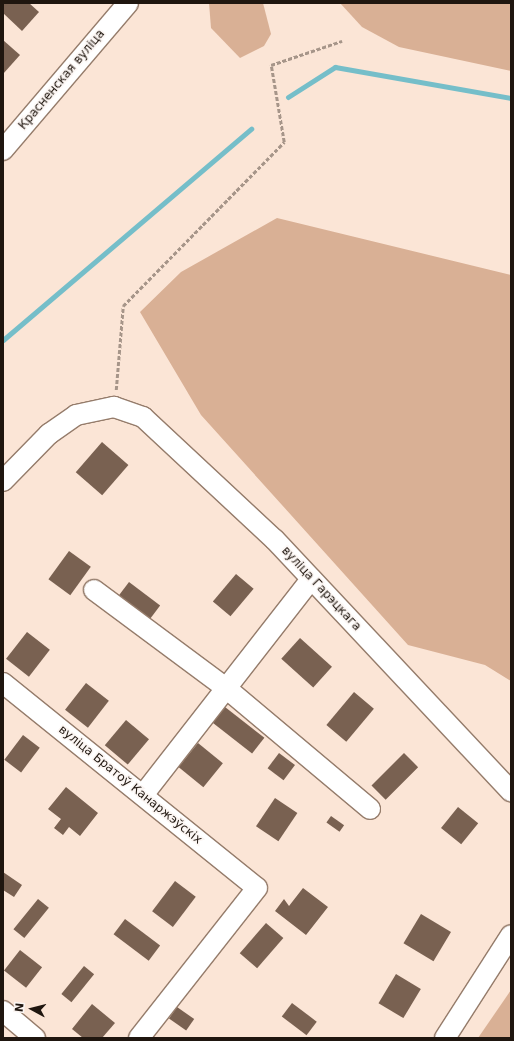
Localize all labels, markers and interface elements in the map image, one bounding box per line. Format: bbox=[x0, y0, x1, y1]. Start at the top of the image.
street label: Красненская вуліца bbox=[16, 27, 108, 133]
street label: вуліца Гарэцкага bbox=[278, 544, 364, 634]
street label: вуліца Братоў Канаржэўскіх bbox=[55, 723, 205, 847]
north arrow bbox=[12, 989, 52, 1029]
text: N bbox=[13, 1002, 27, 1013]

